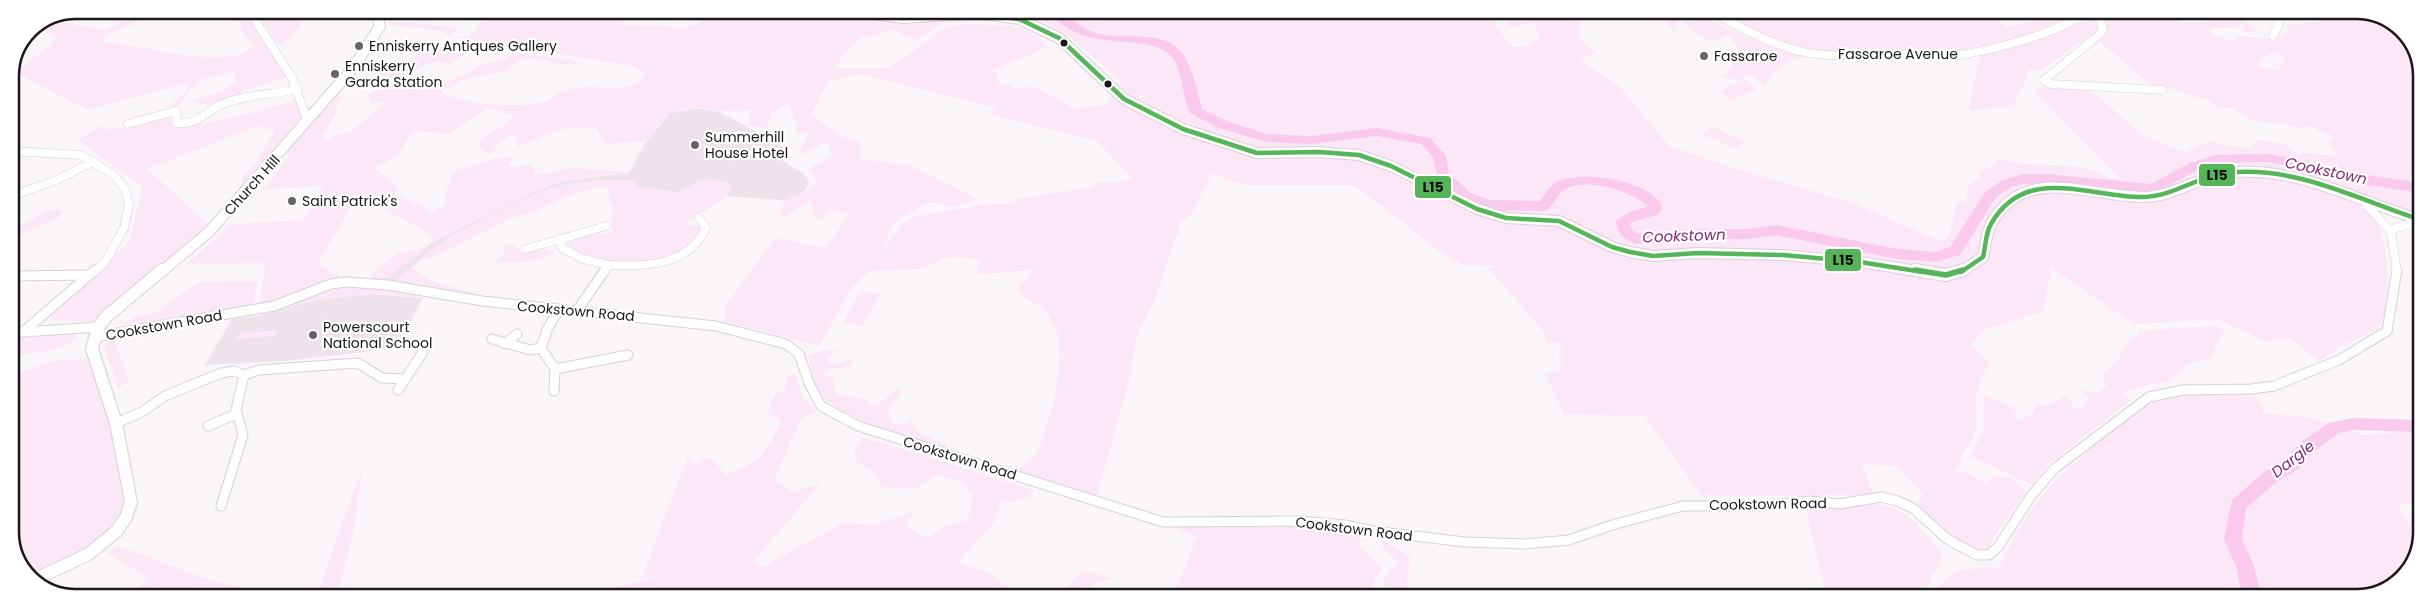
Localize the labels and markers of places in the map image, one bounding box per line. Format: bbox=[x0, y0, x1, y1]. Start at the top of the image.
place label: Enniskerry Antiques Gallery bbox=[369, 36, 557, 56]
unlabelled marker bbox=[1059, 38, 1069, 48]
marker: Enniskerry Antiques Gallery bbox=[353, 40, 365, 52]
place label: Fassaroe bbox=[1714, 46, 1778, 66]
marker: Fassaroe bbox=[1698, 50, 1710, 62]
place label: Enniskerry Garda Station bbox=[345, 56, 442, 92]
marker: Enniskerry Garda Station bbox=[329, 68, 341, 80]
unlabelled marker bbox=[1103, 79, 1113, 89]
place label: Summerhill House Hotel bbox=[705, 127, 788, 163]
marker: Summerhill House Hotel bbox=[689, 139, 701, 151]
place label: Saint Patrick's bbox=[302, 191, 398, 211]
marker: Saint Patrick's bbox=[286, 195, 298, 207]
place label: Powerscourt National School bbox=[323, 317, 432, 353]
marker: Powerscourt National School bbox=[307, 329, 319, 341]

